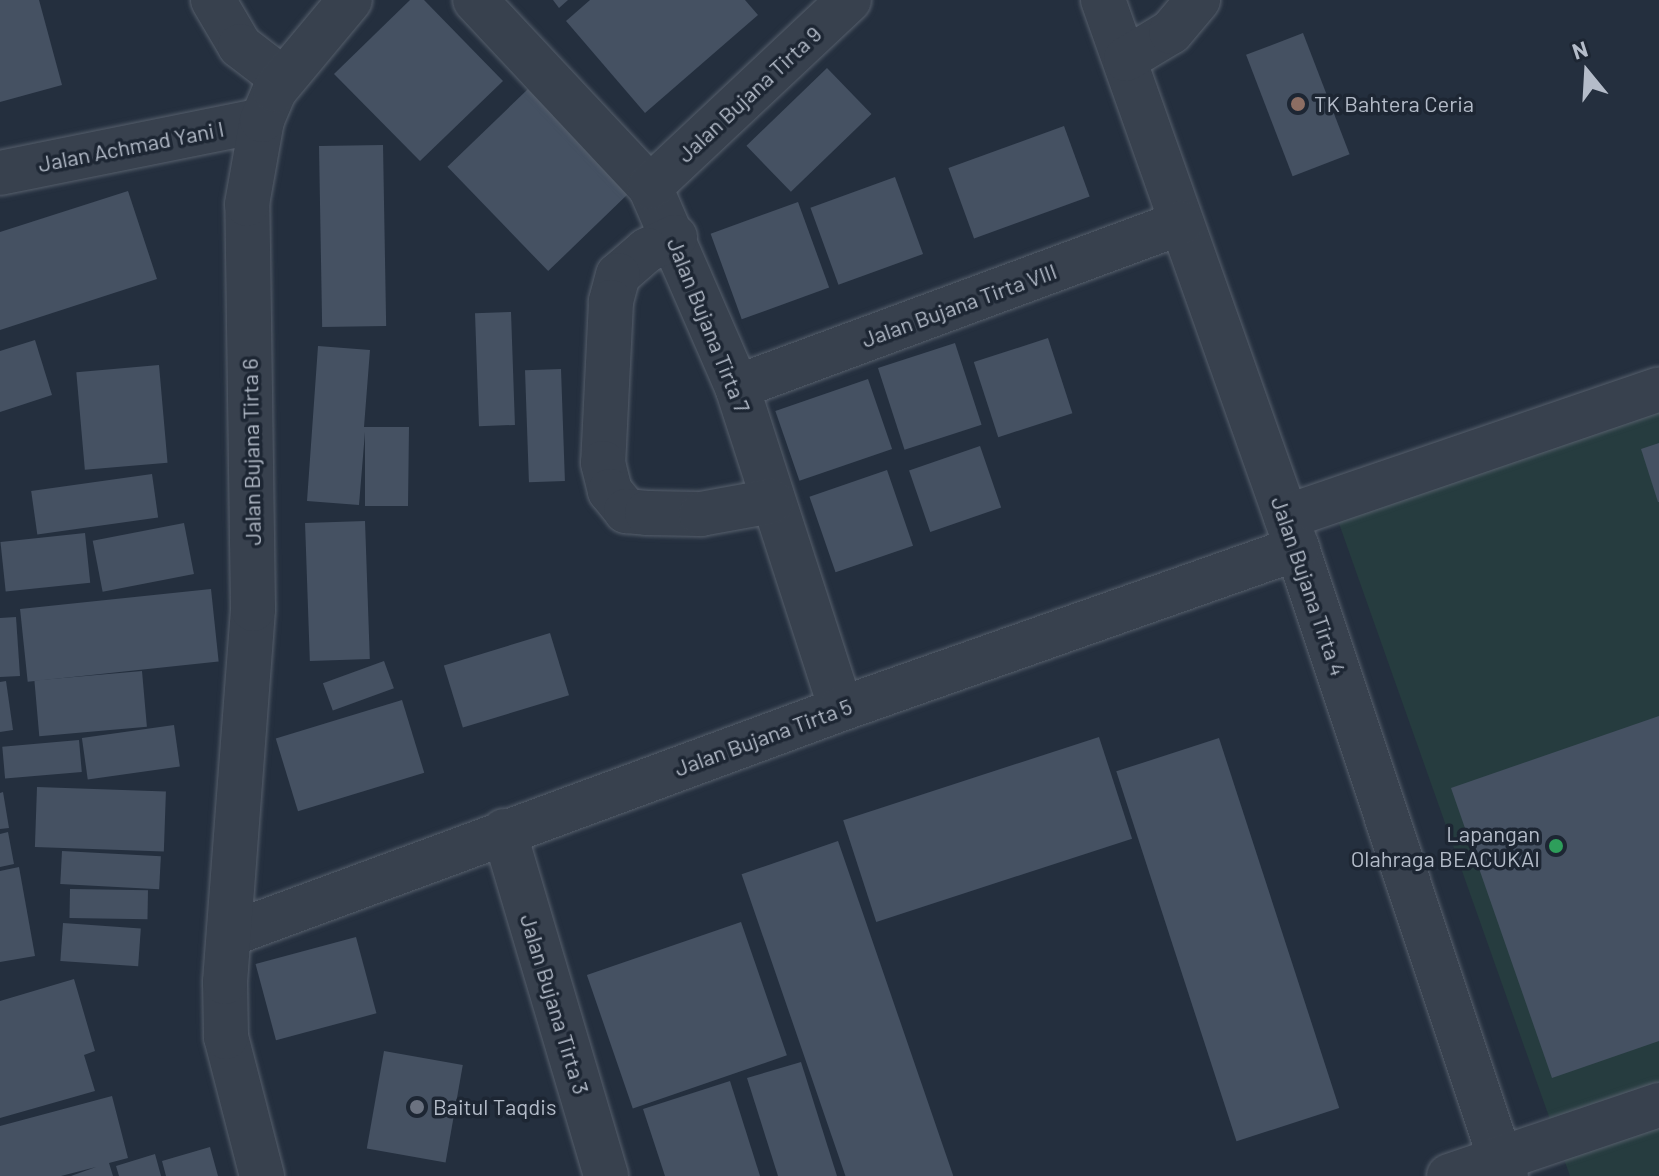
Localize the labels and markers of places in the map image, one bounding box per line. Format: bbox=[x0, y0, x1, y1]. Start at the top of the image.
place label: TK Bahtera Ceria bbox=[1314, 91, 1474, 117]
marker: TK Bahtera Ceria bbox=[1289, 95, 1307, 113]
place label: Lapangan Olahraga BEACUKAI bbox=[1351, 820, 1540, 872]
marker: Lapangan Olahraga BEACUKAI bbox=[1547, 837, 1565, 855]
place label: Baitul Taqdis bbox=[433, 1094, 557, 1120]
marker: Baitul Taqdis bbox=[408, 1098, 426, 1116]

